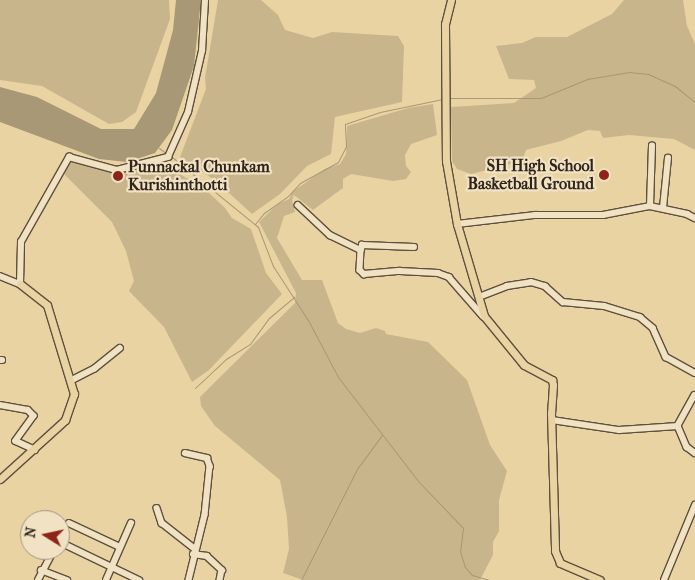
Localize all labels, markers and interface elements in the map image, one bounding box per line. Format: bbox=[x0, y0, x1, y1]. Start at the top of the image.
place label: SH High School Basketball Ground bbox=[468, 156, 594, 194]
place label: Punnackal Chunkam Kurishinthotti bbox=[128, 157, 270, 195]
marker: SH High School Basketball Ground bbox=[598, 169, 610, 181]
marker: Punnackal Chunkam Kurishinthotti bbox=[112, 170, 124, 182]
north arrow bbox=[20, 510, 70, 560]
text: N bbox=[21, 526, 40, 539]

